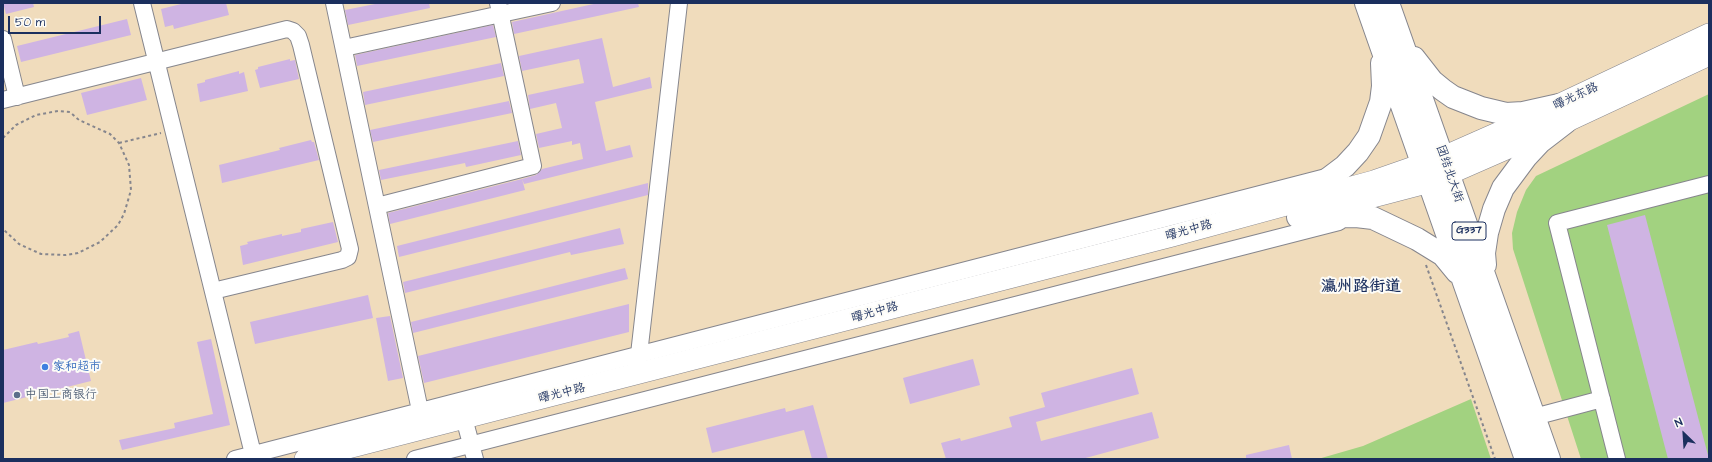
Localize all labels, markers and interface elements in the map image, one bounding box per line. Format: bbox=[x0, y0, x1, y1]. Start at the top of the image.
scale bar bbox=[10, 8, 103, 34]
text: 50 m bbox=[15, 14, 45, 31]
street label: 曙光东路 bbox=[1551, 80, 1601, 114]
street label: 团结北大街 bbox=[1432, 143, 1466, 205]
street label: 曙光中路 bbox=[1164, 218, 1214, 244]
road number: G337 bbox=[1452, 222, 1486, 240]
district label: 瀛州路街道 bbox=[1321, 278, 1401, 298]
street label: 曙光中路 bbox=[850, 300, 900, 326]
place label: 家和超市 bbox=[53, 360, 101, 374]
marker: 家和超市 bbox=[40, 362, 50, 372]
street label: 曙光中路 bbox=[537, 381, 587, 407]
place label: 中国工商银行 bbox=[25, 388, 97, 402]
marker: 中国工商银行 bbox=[12, 390, 22, 400]
north arrow bbox=[1664, 414, 1704, 454]
text: N bbox=[1672, 414, 1685, 431]

